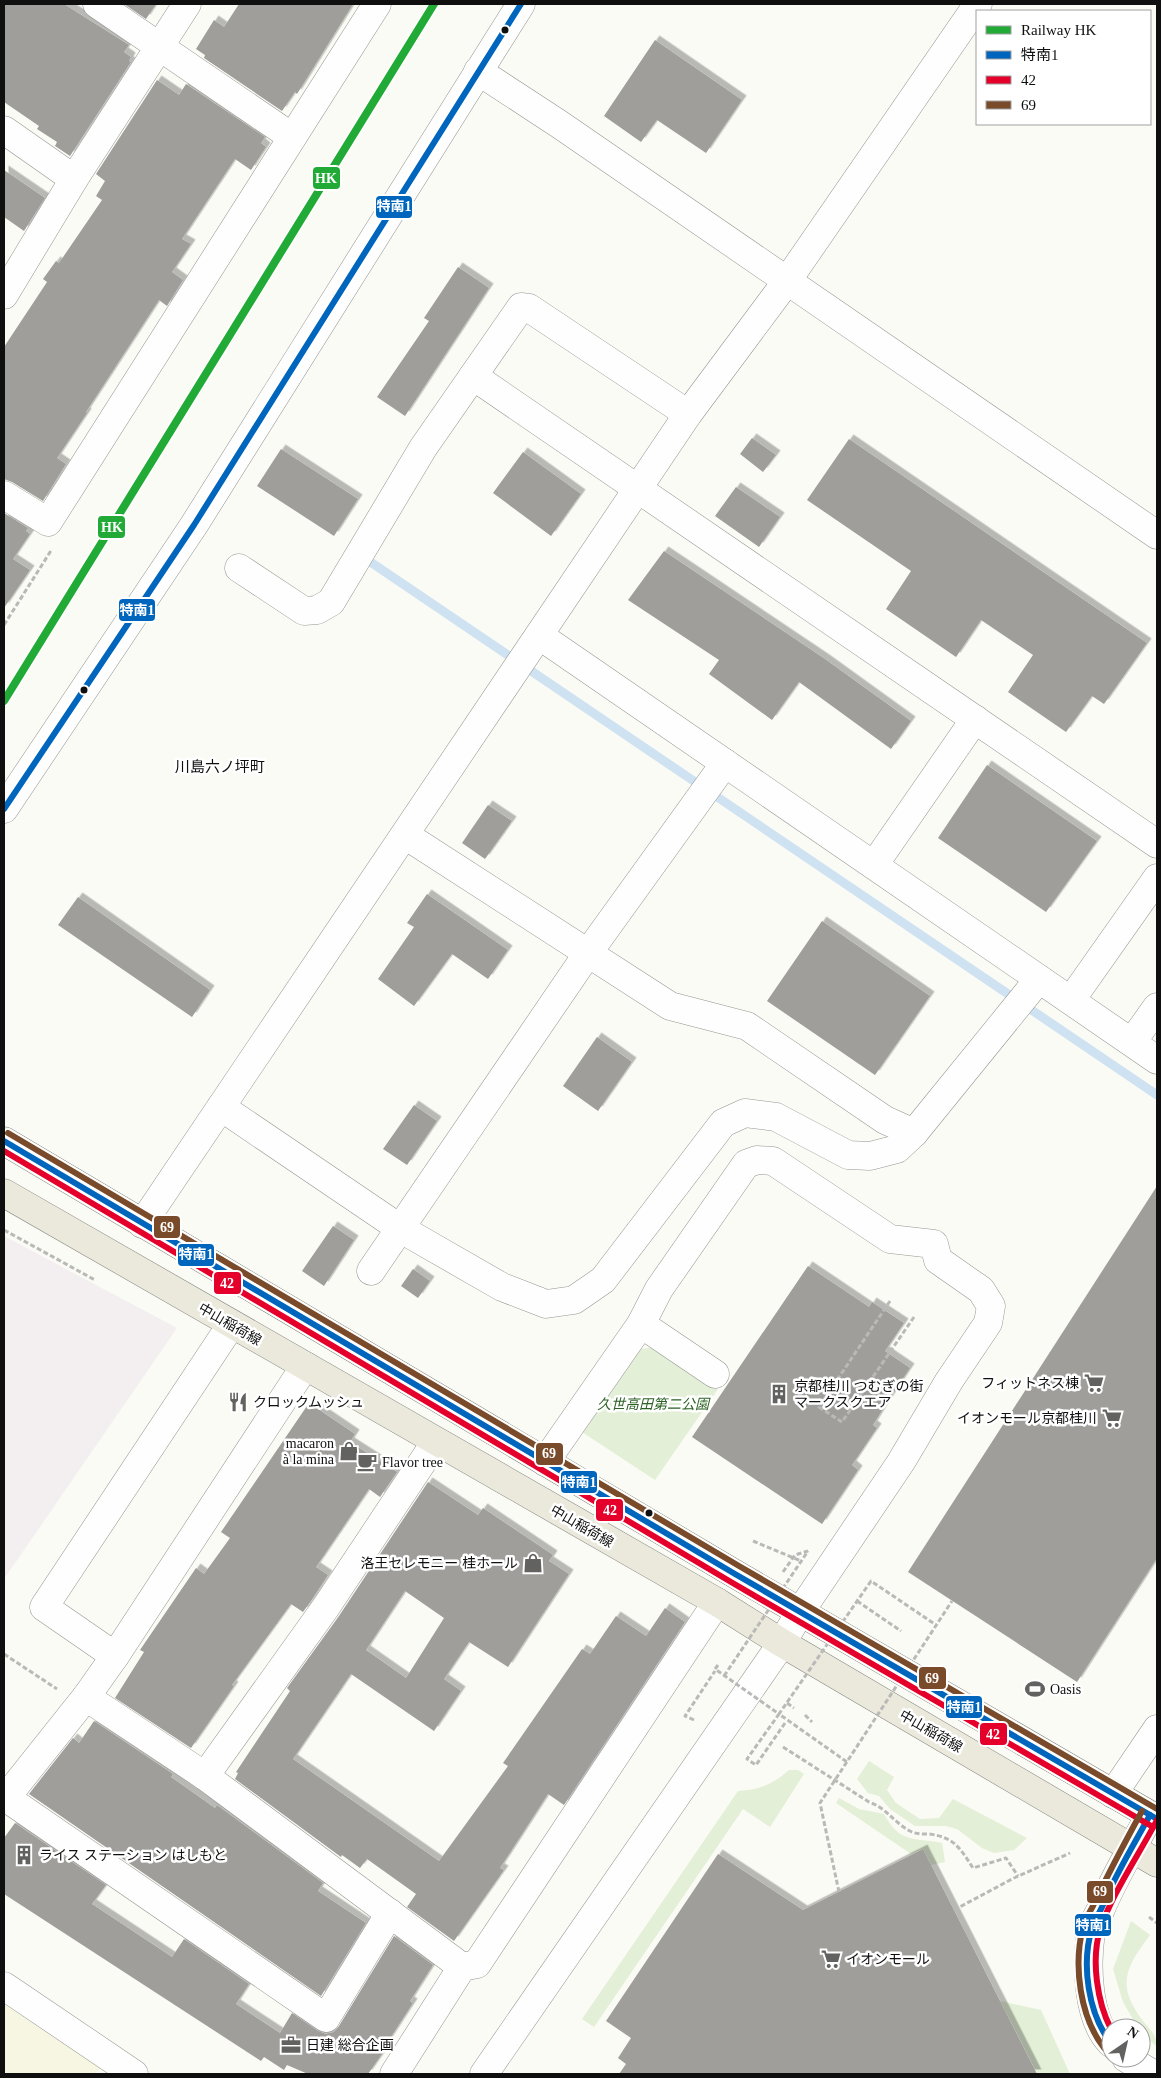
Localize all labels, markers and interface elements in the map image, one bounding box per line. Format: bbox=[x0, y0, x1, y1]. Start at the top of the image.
legend bbox=[976, 10, 1151, 125]
text: Railway HK bbox=[1021, 22, 1097, 38]
unlabelled marker bbox=[500, 25, 510, 35]
text: 特南1 bbox=[1021, 47, 1059, 63]
text: 42 bbox=[1021, 72, 1036, 88]
text: 69 bbox=[1021, 97, 1036, 113]
line badge: HK bbox=[312, 166, 341, 190]
text: HK bbox=[315, 171, 337, 186]
line badge: 特南1 bbox=[375, 195, 413, 219]
text: 特南1 bbox=[377, 199, 412, 214]
line badge: HK bbox=[97, 515, 126, 539]
text: HK bbox=[101, 520, 123, 535]
line badge: 特南1 bbox=[118, 598, 156, 622]
text: 特南1 bbox=[120, 603, 155, 618]
unlabelled marker bbox=[79, 685, 89, 695]
district label: 川島六ノ坪町 bbox=[175, 759, 265, 775]
line badge: 69 bbox=[153, 1215, 181, 1239]
text: 69 bbox=[160, 1220, 174, 1235]
line badge: 特南1 bbox=[177, 1243, 215, 1267]
text: 特南1 bbox=[179, 1247, 214, 1262]
line badge: 42 bbox=[213, 1271, 242, 1295]
text: 42 bbox=[220, 1276, 234, 1291]
street label: 中山稲荷線 bbox=[196, 1300, 264, 1348]
supermarket icon: フィットネス棟 bbox=[1083, 1372, 1105, 1394]
place label: フィットネス棟 bbox=[981, 1375, 1079, 1391]
place label: 京都桂川 つむぎの街 マークスクエア bbox=[794, 1379, 924, 1410]
building icon: 京都桂川 つむぎの街 マークスクエア bbox=[768, 1383, 790, 1405]
restaurant icon: クロックムッシュ bbox=[227, 1391, 249, 1413]
place label: クロックムッシュ bbox=[253, 1395, 364, 1410]
park label: 久世高田第二公園 bbox=[597, 1397, 711, 1412]
supermarket icon: イオンモール京都桂川 bbox=[1101, 1407, 1123, 1429]
place label: イオンモール京都桂川 bbox=[957, 1411, 1097, 1426]
place label: macaron à la mina bbox=[283, 1436, 335, 1467]
shop icon: macaron à la mina bbox=[338, 1440, 360, 1462]
line badge: 69 bbox=[535, 1442, 564, 1466]
text: 69 bbox=[542, 1446, 556, 1461]
cafe icon: Flavor tree bbox=[356, 1451, 378, 1473]
place label: Flavor tree bbox=[382, 1455, 443, 1470]
line badge: 特南1 bbox=[560, 1470, 598, 1494]
text: 特南1 bbox=[562, 1475, 597, 1490]
line badge: 42 bbox=[595, 1498, 624, 1522]
street label: 中山稲荷線 bbox=[548, 1502, 616, 1550]
text: 42 bbox=[603, 1503, 617, 1518]
unlabelled marker bbox=[644, 1508, 654, 1518]
shop icon: 洛王セレモニー 桂ホール bbox=[522, 1552, 544, 1574]
place label: 洛王セレモニー 桂ホール bbox=[361, 1556, 518, 1571]
line badge: 69 bbox=[918, 1666, 947, 1690]
text: 69 bbox=[925, 1671, 939, 1686]
sports icon: Oasis bbox=[1024, 1678, 1046, 1700]
place label: Oasis bbox=[1050, 1682, 1081, 1697]
line badge: 特南1 bbox=[945, 1695, 983, 1719]
text: 特南1 bbox=[947, 1700, 982, 1715]
street label: 中山稲荷線 bbox=[897, 1707, 965, 1755]
line badge: 42 bbox=[979, 1722, 1008, 1746]
text: 42 bbox=[986, 1727, 1000, 1742]
building icon: ライス ステーション はしもと bbox=[13, 1844, 35, 1866]
place label: ライス ステーション はしもと bbox=[39, 1848, 227, 1863]
line badge: 69 bbox=[1086, 1880, 1114, 1904]
text: 69 bbox=[1093, 1884, 1107, 1899]
line badge: 特南1 bbox=[1074, 1913, 1112, 1937]
text: 特南1 bbox=[1076, 1918, 1111, 1933]
supermarket icon: イオンモール bbox=[820, 1948, 842, 1970]
place label: イオンモール bbox=[846, 1952, 930, 1967]
north arrow bbox=[1101, 2018, 1151, 2068]
text: N bbox=[1125, 2024, 1141, 2042]
office icon: 日建 総合企画 bbox=[280, 2034, 302, 2056]
place label: 日建 総合企画 bbox=[306, 2038, 394, 2053]

